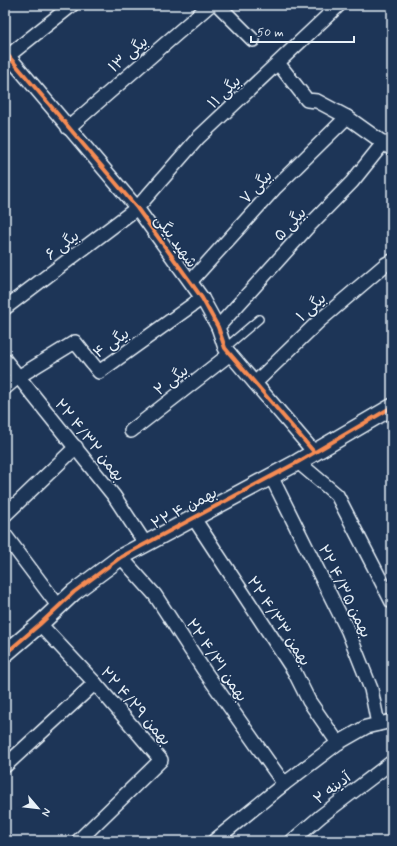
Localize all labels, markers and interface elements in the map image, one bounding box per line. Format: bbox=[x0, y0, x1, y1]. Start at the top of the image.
scale bar bbox=[251, 18, 354, 44]
text: 50 m bbox=[257, 25, 284, 41]
street label: بیگی ۱۳ bbox=[105, 32, 153, 78]
street label: بیگی ۱۱ bbox=[203, 72, 246, 114]
street label: بیگی ۷ bbox=[236, 166, 277, 209]
street label: بیگی ۵ bbox=[270, 204, 311, 246]
street label: شهید بیگی bbox=[149, 211, 201, 272]
street label: بیگی ۶ bbox=[41, 226, 84, 265]
street label: بیگی ۱ bbox=[292, 289, 331, 327]
street label: بیگی ۴ bbox=[89, 324, 134, 363]
street label: بیگی ۲ bbox=[150, 361, 193, 401]
street label: ۲۲ بهمن ۴/۳۲ bbox=[50, 395, 129, 486]
street label: ۲۲ بهمن ۴ bbox=[148, 483, 221, 535]
street label: ۲۲ بهمن ۴/۳۵ bbox=[313, 542, 375, 641]
street label: ۲۲ بهمن ۴/۳۳ bbox=[242, 573, 315, 670]
street label: ۲۲ بهمن ۴/۳۱ bbox=[181, 615, 251, 706]
street label: ۲۲ بهمن ۴/۲۹ bbox=[96, 663, 175, 750]
street label: آدینه ۲ bbox=[310, 767, 356, 809]
north arrow bbox=[18, 788, 58, 828]
text: N bbox=[38, 806, 54, 819]

